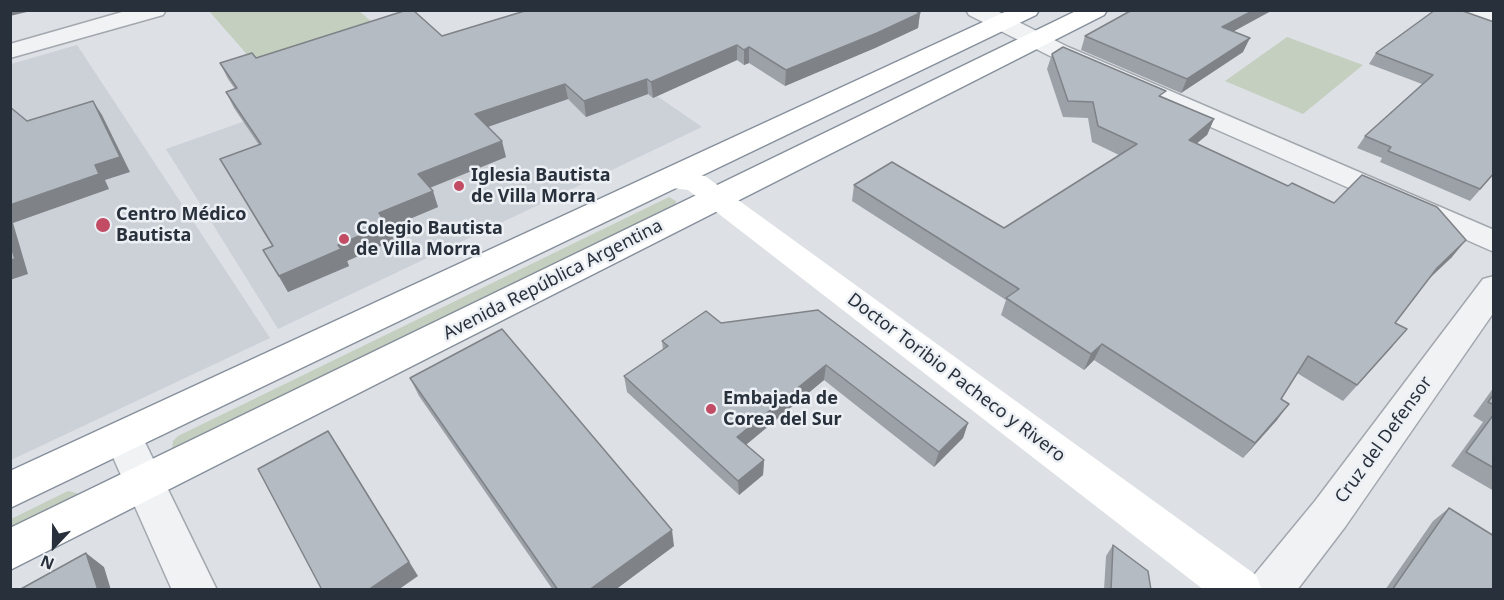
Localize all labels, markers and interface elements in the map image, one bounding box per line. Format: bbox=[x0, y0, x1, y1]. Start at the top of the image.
place label: Iglesia Bautista de Villa Morra bbox=[471, 165, 611, 207]
marker: Iglesia Bautista de Villa Morra bbox=[452, 179, 466, 193]
place label: Centro Médico Bautista bbox=[116, 204, 246, 246]
street label: Avenida República Argentina bbox=[440, 215, 666, 345]
marker: Centro Médico Bautista bbox=[94, 216, 112, 234]
place label: Colegio Bautista de Villa Morra bbox=[356, 218, 503, 260]
marker: Colegio Bautista de Villa Morra bbox=[337, 232, 351, 246]
street label: Doctor Toribio Pacheco y Rivero bbox=[843, 289, 1069, 467]
street label: Cruz del Defensor bbox=[1331, 372, 1437, 508]
place label: Embajada de Corea del Sur bbox=[723, 388, 842, 430]
marker: Embajada de Corea del Sur bbox=[704, 402, 718, 416]
north arrow bbox=[24, 516, 84, 576]
text: N bbox=[37, 550, 57, 575]

